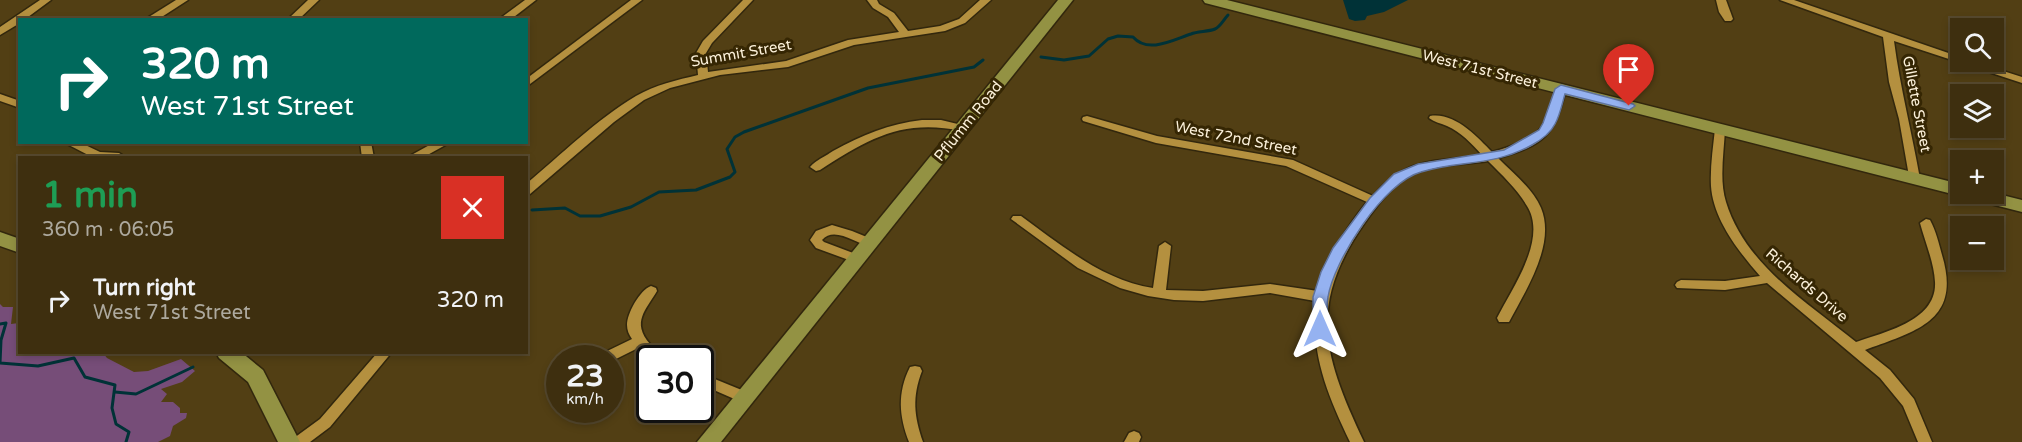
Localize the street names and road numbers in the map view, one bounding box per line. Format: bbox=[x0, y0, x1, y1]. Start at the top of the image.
street label: Summit Street bbox=[689, 35, 793, 71]
street label: West 71st Street bbox=[1420, 46, 1540, 92]
street label: Gillette Street bbox=[1899, 54, 1935, 154]
street label: Pflumm Road bbox=[930, 77, 1006, 165]
street label: West 72nd Street bbox=[1173, 117, 1299, 159]
street label: Richards Drive bbox=[1762, 244, 1852, 326]

